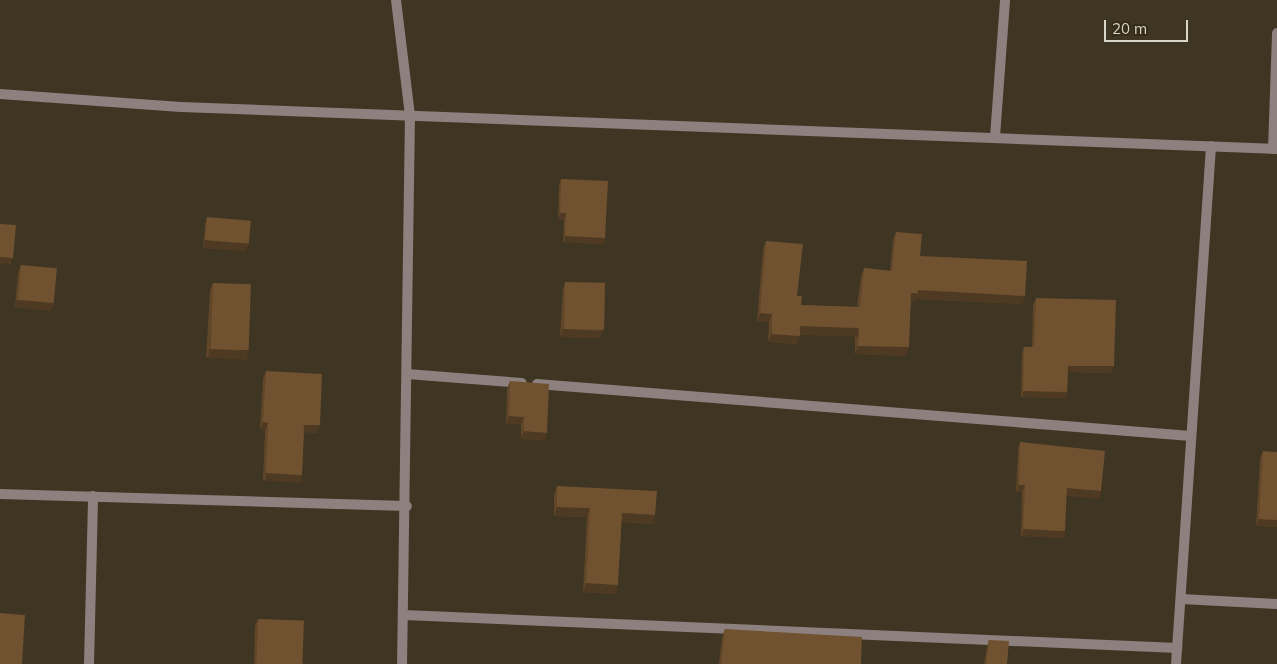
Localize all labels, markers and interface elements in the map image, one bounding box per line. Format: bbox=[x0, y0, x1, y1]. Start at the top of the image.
scale bar bbox=[1107, 10, 1191, 42]
text: 20 m bbox=[1112, 19, 1147, 38]

